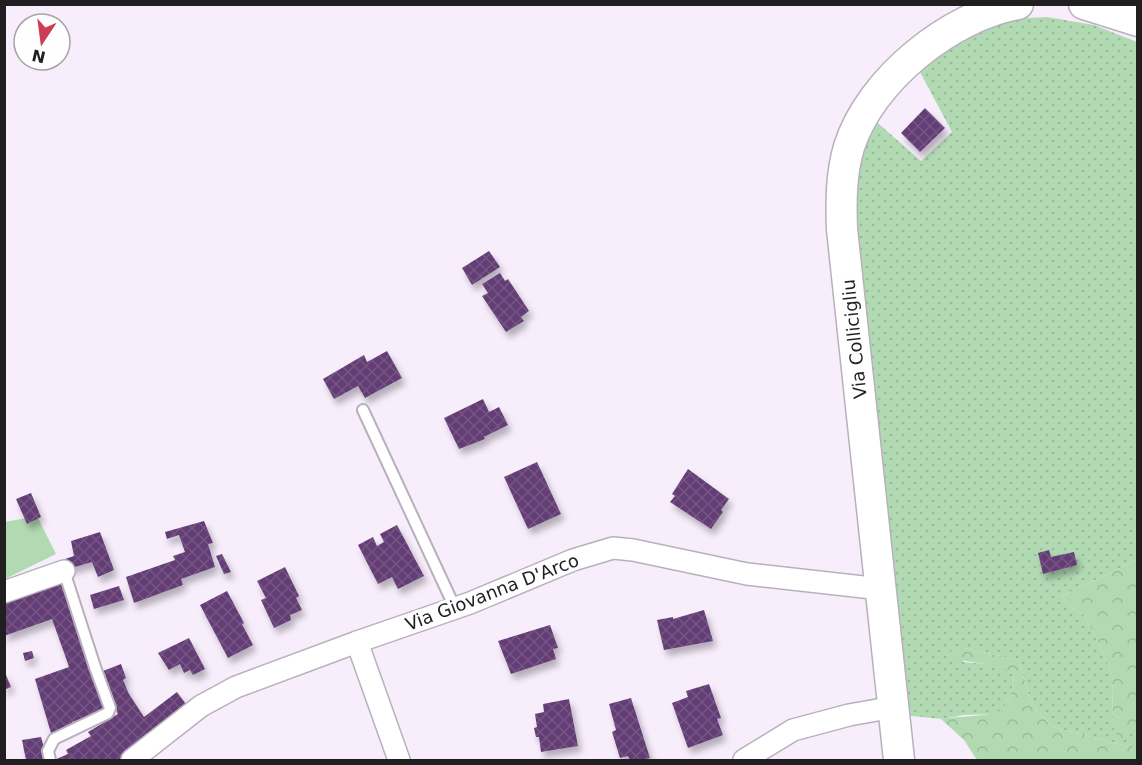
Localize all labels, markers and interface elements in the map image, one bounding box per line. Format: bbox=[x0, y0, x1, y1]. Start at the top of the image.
north arrow bbox=[12, 12, 72, 72]
text: N bbox=[30, 45, 47, 67]
street label: Via Collicigliu bbox=[837, 278, 871, 400]
street label: Via Giovanna D'Arco bbox=[402, 549, 582, 635]

